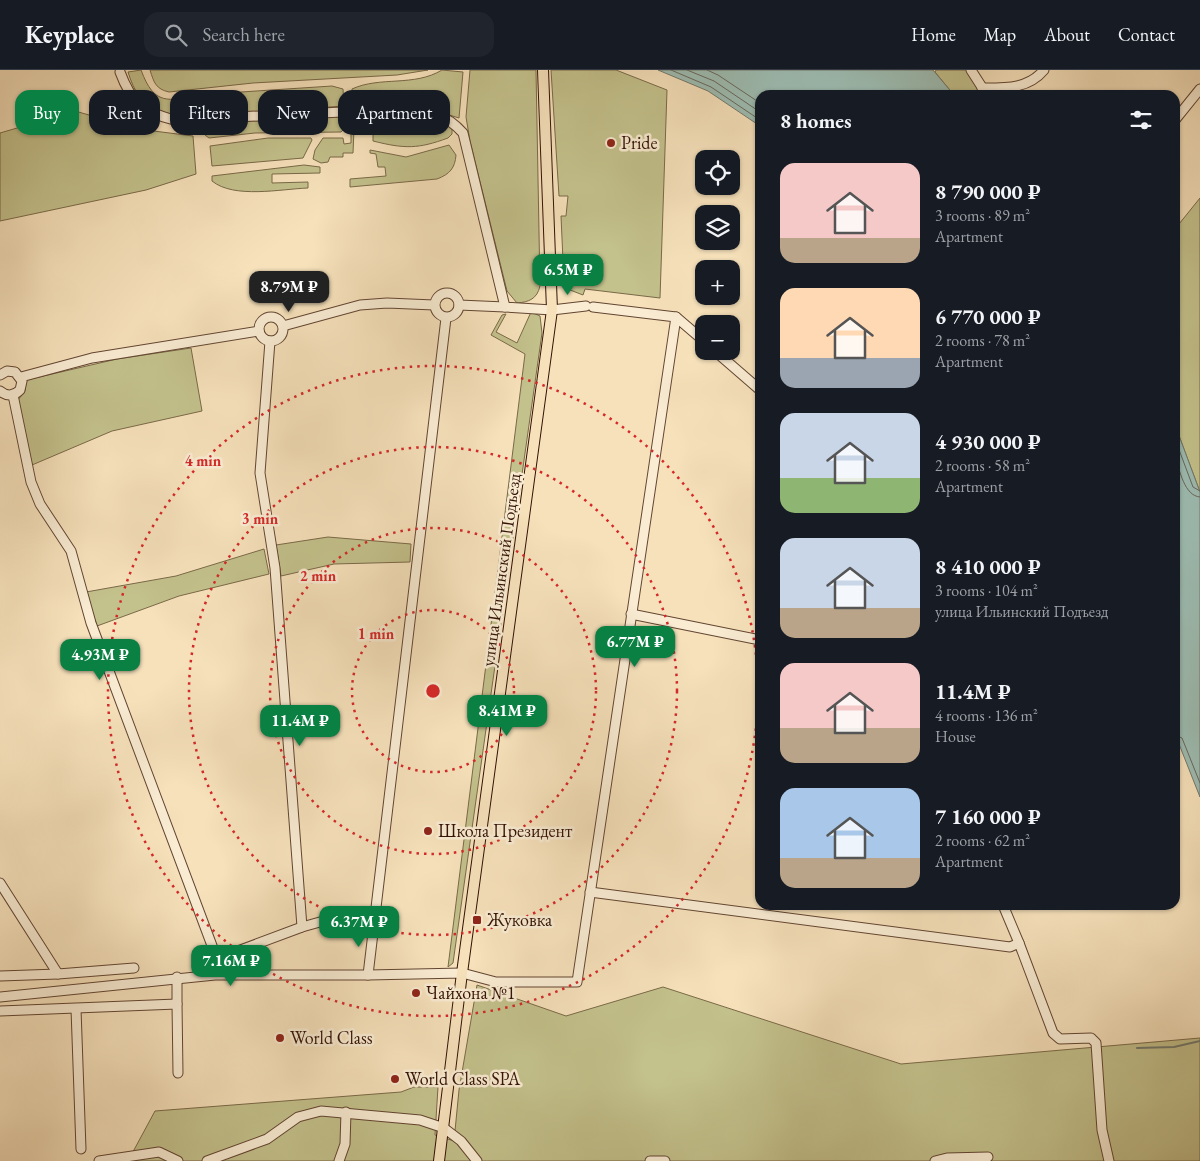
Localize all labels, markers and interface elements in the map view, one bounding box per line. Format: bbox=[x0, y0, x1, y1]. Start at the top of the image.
search box bbox=[144, 12, 494, 57]
text: Keyplace bbox=[25, 19, 114, 50]
icon: search bbox=[162, 21, 190, 49]
text: Search here bbox=[202, 22, 285, 47]
text: Home bbox=[911, 23, 956, 46]
text: Map bbox=[984, 23, 1016, 46]
text: About bbox=[1044, 23, 1090, 46]
text: Contact bbox=[1118, 23, 1175, 46]
chip: Buy bbox=[15, 90, 79, 135]
chip: Rent bbox=[89, 90, 160, 135]
chip: Filters bbox=[170, 90, 248, 135]
chip: New bbox=[258, 90, 328, 135]
chip: Apartment bbox=[338, 90, 450, 135]
icon: filters bbox=[1127, 106, 1155, 134]
text: 8 homes bbox=[780, 107, 852, 134]
place label: Pride bbox=[621, 131, 658, 154]
marker: Pride bbox=[605, 137, 617, 149]
map controls bbox=[695, 150, 740, 360]
button: locate bbox=[695, 150, 740, 195]
text: 8 790 000 ₽ bbox=[935, 178, 1041, 205]
icon: home bbox=[820, 183, 880, 243]
button: layers bbox=[695, 205, 740, 250]
text: 3 rooms · 89 m² bbox=[935, 205, 1030, 226]
text: Apartment bbox=[935, 226, 1003, 247]
pin: 6.5M ₽ bbox=[527, 254, 609, 296]
text: 6.5M ₽ bbox=[543, 259, 593, 280]
button: + bbox=[695, 260, 740, 305]
pin: 8.79M ₽ bbox=[243, 270, 335, 313]
text: 8.79M ₽ bbox=[260, 276, 318, 297]
text: 6 770 000 ₽ bbox=[935, 303, 1041, 330]
icon: home bbox=[820, 308, 880, 368]
button: − bbox=[695, 315, 740, 360]
text: 2 rooms · 78 m² bbox=[935, 330, 1030, 351]
text: Apartment bbox=[935, 351, 1003, 372]
text: 4 930 000 ₽ bbox=[935, 428, 1041, 455]
icon: home bbox=[820, 433, 880, 493]
text: 4 min bbox=[185, 451, 222, 470]
text: 2 rooms · 58 m² bbox=[935, 455, 1030, 476]
street label: улица Ильинский Подъезд bbox=[476, 472, 525, 668]
text: Apartment bbox=[935, 476, 1003, 497]
text: 3 min bbox=[242, 509, 279, 528]
text: 8 410 000 ₽ bbox=[935, 553, 1041, 580]
icon: home bbox=[820, 558, 880, 618]
text: 2 min bbox=[300, 566, 337, 585]
text: 3 rooms · 104 m² bbox=[935, 580, 1038, 601]
text: улица Ильинский Подъезд bbox=[935, 601, 1108, 622]
text: 1 min bbox=[358, 624, 395, 643]
pin: 6.77M ₽ bbox=[589, 626, 681, 668]
text: 6.77M ₽ bbox=[606, 631, 664, 652]
pin: 4.93M ₽ bbox=[54, 638, 146, 681]
text: 4.93M ₽ bbox=[71, 644, 129, 665]
text: 11.4M ₽ bbox=[935, 678, 1011, 705]
centre of rings bbox=[424, 682, 442, 700]
icon: home bbox=[820, 683, 880, 743]
pin: 8.41M ₽ bbox=[461, 694, 553, 737]
text: 8.41M ₽ bbox=[478, 700, 536, 721]
pin: 11.4M ₽ bbox=[254, 704, 346, 747]
text: 4 rooms · 136 m² bbox=[935, 705, 1038, 726]
text: 11.4M ₽ bbox=[271, 710, 329, 731]
text: House bbox=[935, 726, 976, 747]
text: 7 160 000 ₽ bbox=[935, 803, 1041, 830]
icon: home bbox=[820, 808, 880, 868]
place label: Школа Президент bbox=[438, 819, 573, 842]
marker: Школа Президент bbox=[422, 825, 434, 837]
text: 2 rooms · 62 m² bbox=[935, 830, 1030, 851]
text: Apartment bbox=[935, 851, 1003, 872]
pin: 6.37M ₽ bbox=[313, 906, 405, 948]
place label: Жуковка bbox=[486, 908, 553, 931]
text: 6.37M ₽ bbox=[330, 911, 388, 932]
marker: Жуковка bbox=[471, 914, 483, 926]
pin: 7.16M ₽ bbox=[185, 944, 277, 987]
text: 7.16M ₽ bbox=[202, 950, 260, 971]
place label: Чайхона №1 bbox=[426, 981, 516, 1004]
marker: Чайхона №1 bbox=[410, 987, 422, 999]
place label: World Class bbox=[290, 1026, 373, 1049]
marker: World Class bbox=[274, 1032, 286, 1044]
place label: World Class SPA bbox=[405, 1067, 521, 1090]
marker: World Class SPA bbox=[389, 1073, 401, 1085]

